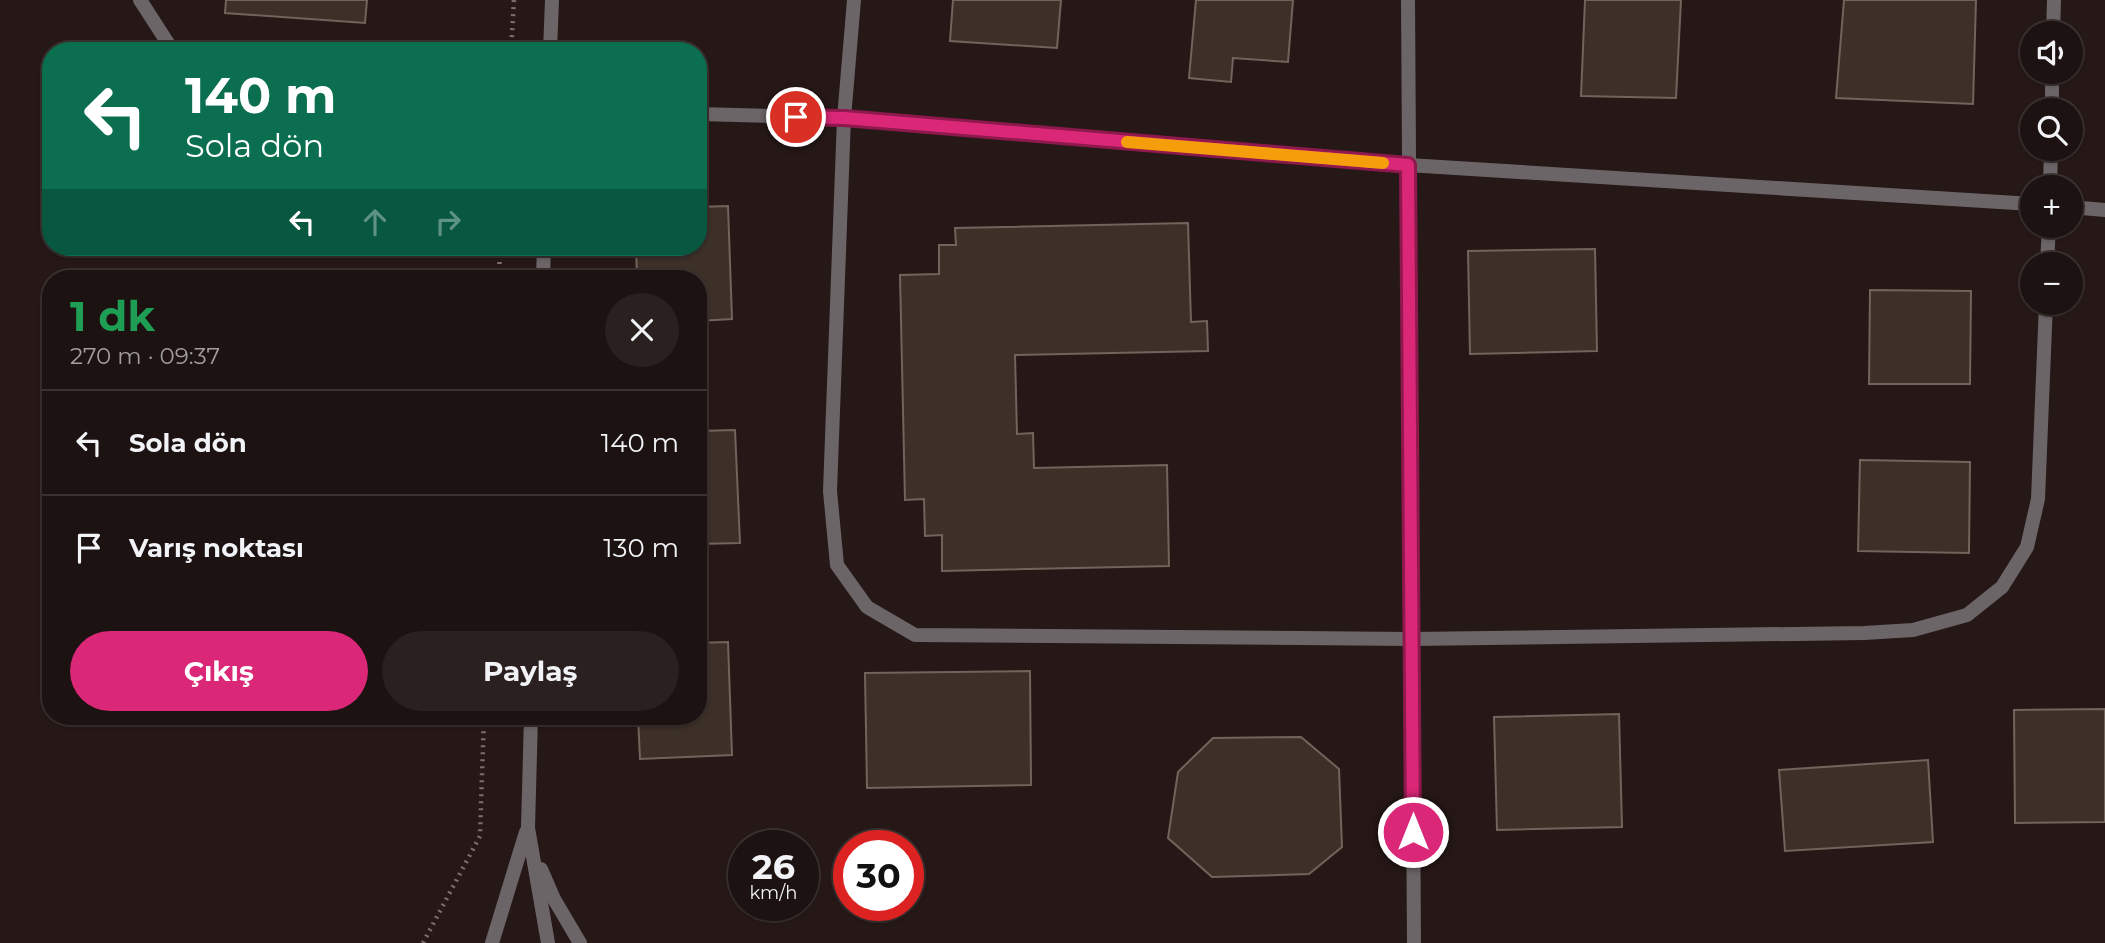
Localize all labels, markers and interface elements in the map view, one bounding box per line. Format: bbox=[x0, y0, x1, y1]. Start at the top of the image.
map controls bbox=[2020, 21, 2083, 315]
button: sound bbox=[2020, 21, 2083, 84]
text: 140 m bbox=[185, 66, 337, 125]
icon: left bbox=[70, 70, 161, 161]
pin bbox=[766, 87, 826, 147]
icon: arrive bbox=[777, 98, 815, 136]
button: search bbox=[2020, 98, 2083, 161]
text: Sola dön bbox=[185, 126, 324, 165]
button: + bbox=[2020, 175, 2083, 238]
icon: left bbox=[283, 203, 321, 241]
icon: ahead bbox=[356, 203, 394, 241]
icon: right bbox=[429, 203, 467, 241]
button: − bbox=[2020, 252, 2083, 315]
text: 1 dk bbox=[70, 290, 155, 342]
button: close bbox=[605, 293, 679, 367]
text: 270 m · 09:37 bbox=[70, 342, 220, 370]
icon: left bbox=[70, 424, 108, 462]
text: Sola dön bbox=[129, 427, 247, 459]
text: 140 m bbox=[601, 427, 679, 459]
icon: arrive bbox=[70, 529, 108, 567]
text: Varış noktası bbox=[129, 532, 304, 564]
text: 130 m bbox=[603, 532, 679, 564]
button: Çıkış bbox=[70, 631, 368, 711]
button: Paylaş bbox=[382, 631, 679, 711]
position arrow bbox=[1376, 795, 1450, 869]
speed limit sign: 30 bbox=[833, 830, 924, 921]
text: 26 bbox=[752, 845, 795, 888]
text: km/h bbox=[749, 882, 798, 904]

